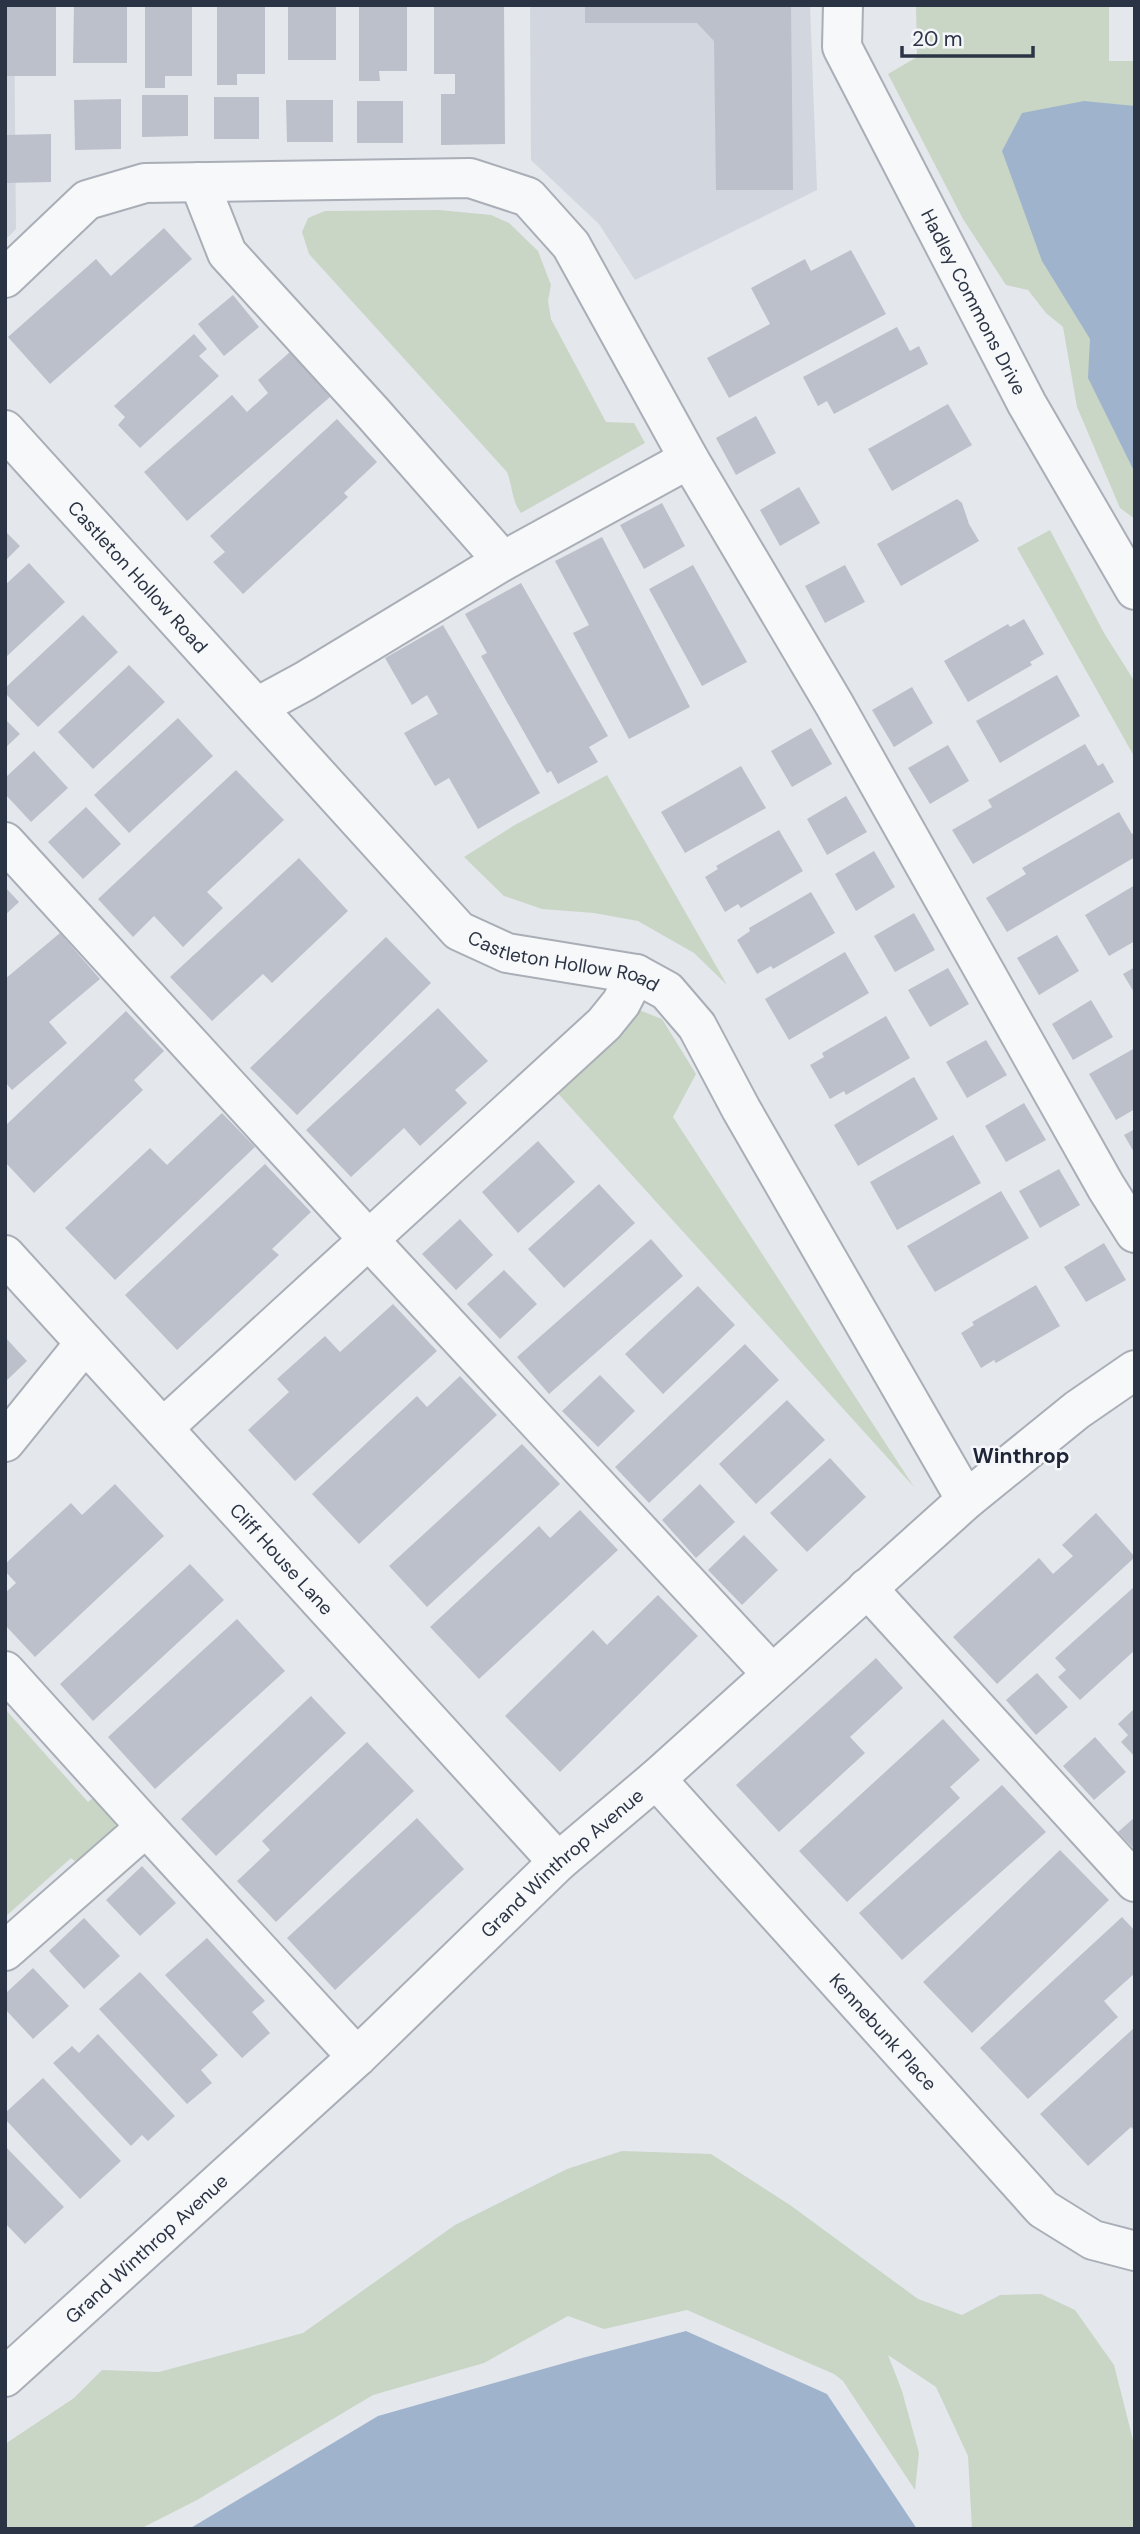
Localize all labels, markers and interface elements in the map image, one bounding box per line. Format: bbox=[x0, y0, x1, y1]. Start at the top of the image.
scale bar bbox=[902, 14, 1033, 58]
text: 20 m bbox=[912, 25, 963, 53]
street label: Hadley Commons Drive bbox=[915, 205, 1032, 399]
street label: Castleton Hollow Road bbox=[62, 496, 213, 659]
street label: Castleton Hollow Road bbox=[464, 925, 664, 997]
district label: Winthrop bbox=[972, 1442, 1070, 1470]
street label: Cliff House Lane bbox=[224, 1498, 339, 1620]
street label: Grand Winthrop Avenue bbox=[475, 1783, 649, 1943]
street label: Kennebunk Place bbox=[824, 1968, 942, 2096]
street label: Grand Winthrop Avenue bbox=[60, 2169, 233, 2329]

